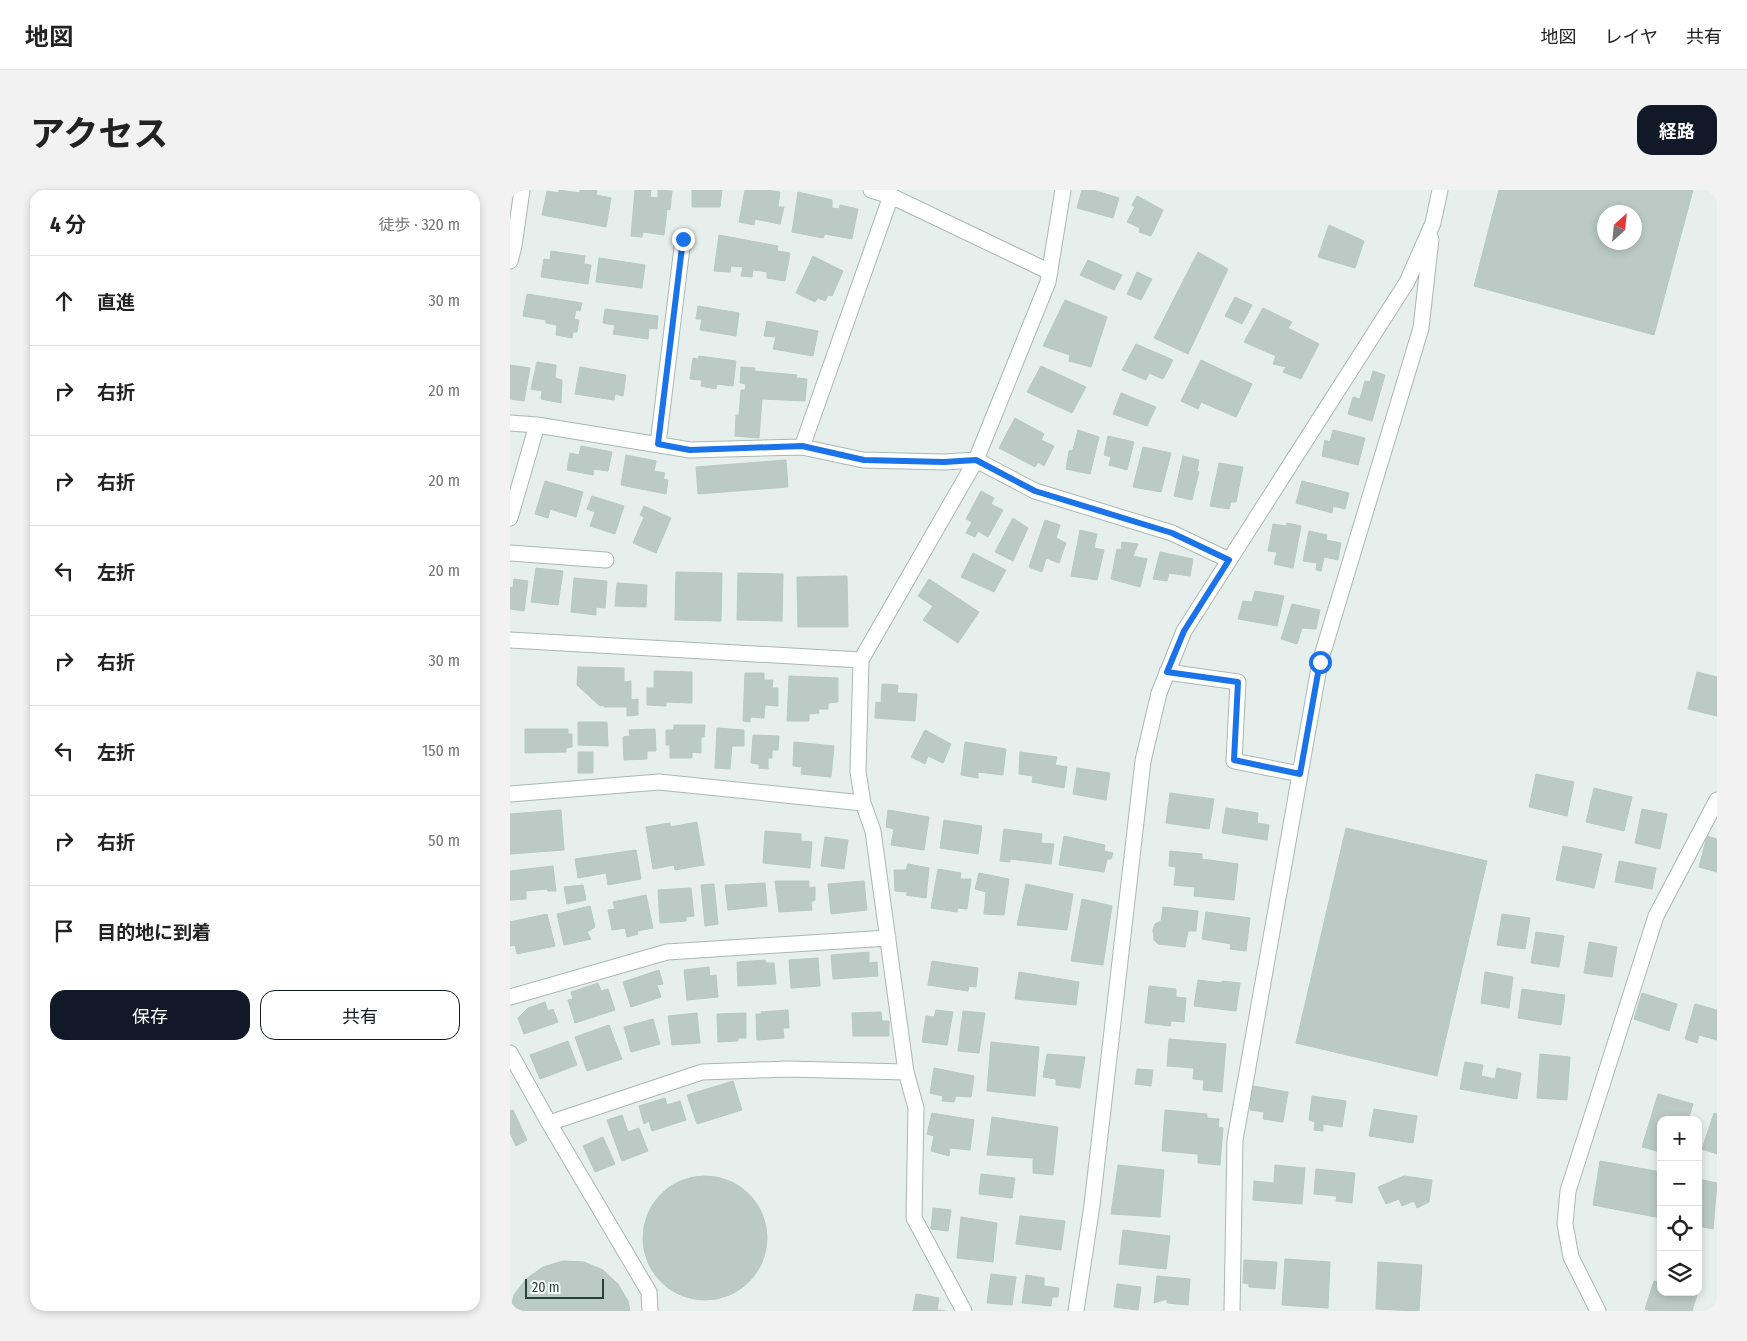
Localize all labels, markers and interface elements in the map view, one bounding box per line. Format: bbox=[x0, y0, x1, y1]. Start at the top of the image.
text: 地図 bbox=[25, 23, 73, 51]
text: 地図 bbox=[1541, 26, 1577, 48]
text: レイヤ bbox=[1605, 26, 1658, 48]
text: 共有 bbox=[1686, 26, 1722, 48]
button: 経路 bbox=[1637, 105, 1717, 155]
text: アクセス bbox=[30, 113, 168, 155]
north arrow bbox=[1597, 205, 1642, 250]
text: 4 分 bbox=[50, 212, 86, 238]
text: 徒歩 · 320 m bbox=[379, 215, 460, 234]
route end bbox=[672, 228, 695, 251]
icon: ahead bbox=[50, 287, 78, 315]
text: 直進 bbox=[97, 291, 135, 314]
text: 30 m bbox=[428, 291, 460, 310]
icon: right bbox=[50, 377, 78, 405]
text: 右折 bbox=[97, 381, 135, 404]
text: 20 m bbox=[429, 381, 460, 400]
icon: right bbox=[50, 467, 78, 495]
text: 右折 bbox=[97, 471, 135, 494]
text: 20 m bbox=[429, 471, 460, 490]
icon: left bbox=[50, 557, 78, 585]
text: 左折 bbox=[97, 561, 135, 584]
text: 20 m bbox=[429, 561, 460, 580]
icon: right bbox=[50, 647, 78, 675]
text: 右折 bbox=[97, 651, 135, 674]
text: 30 m bbox=[428, 651, 460, 670]
route start bbox=[1309, 651, 1332, 674]
icon: left bbox=[50, 737, 78, 765]
text: 左折 bbox=[97, 741, 135, 764]
text: 150 m bbox=[422, 741, 460, 760]
icon: right bbox=[50, 827, 78, 855]
text: 右折 bbox=[97, 831, 135, 854]
text: 50 m bbox=[428, 831, 460, 850]
icon: arrive bbox=[50, 917, 78, 945]
text: 目的地に到着 bbox=[97, 921, 211, 944]
button: 保存 bbox=[50, 990, 250, 1040]
button: 共有 bbox=[260, 990, 460, 1040]
map controls bbox=[1657, 1116, 1702, 1296]
button: + bbox=[1657, 1116, 1702, 1161]
button: − bbox=[1657, 1161, 1702, 1206]
button: locate bbox=[1657, 1206, 1702, 1251]
button: layers bbox=[1657, 1251, 1702, 1296]
scale bar bbox=[525, 1276, 604, 1299]
text: 20 m bbox=[532, 1279, 560, 1296]

